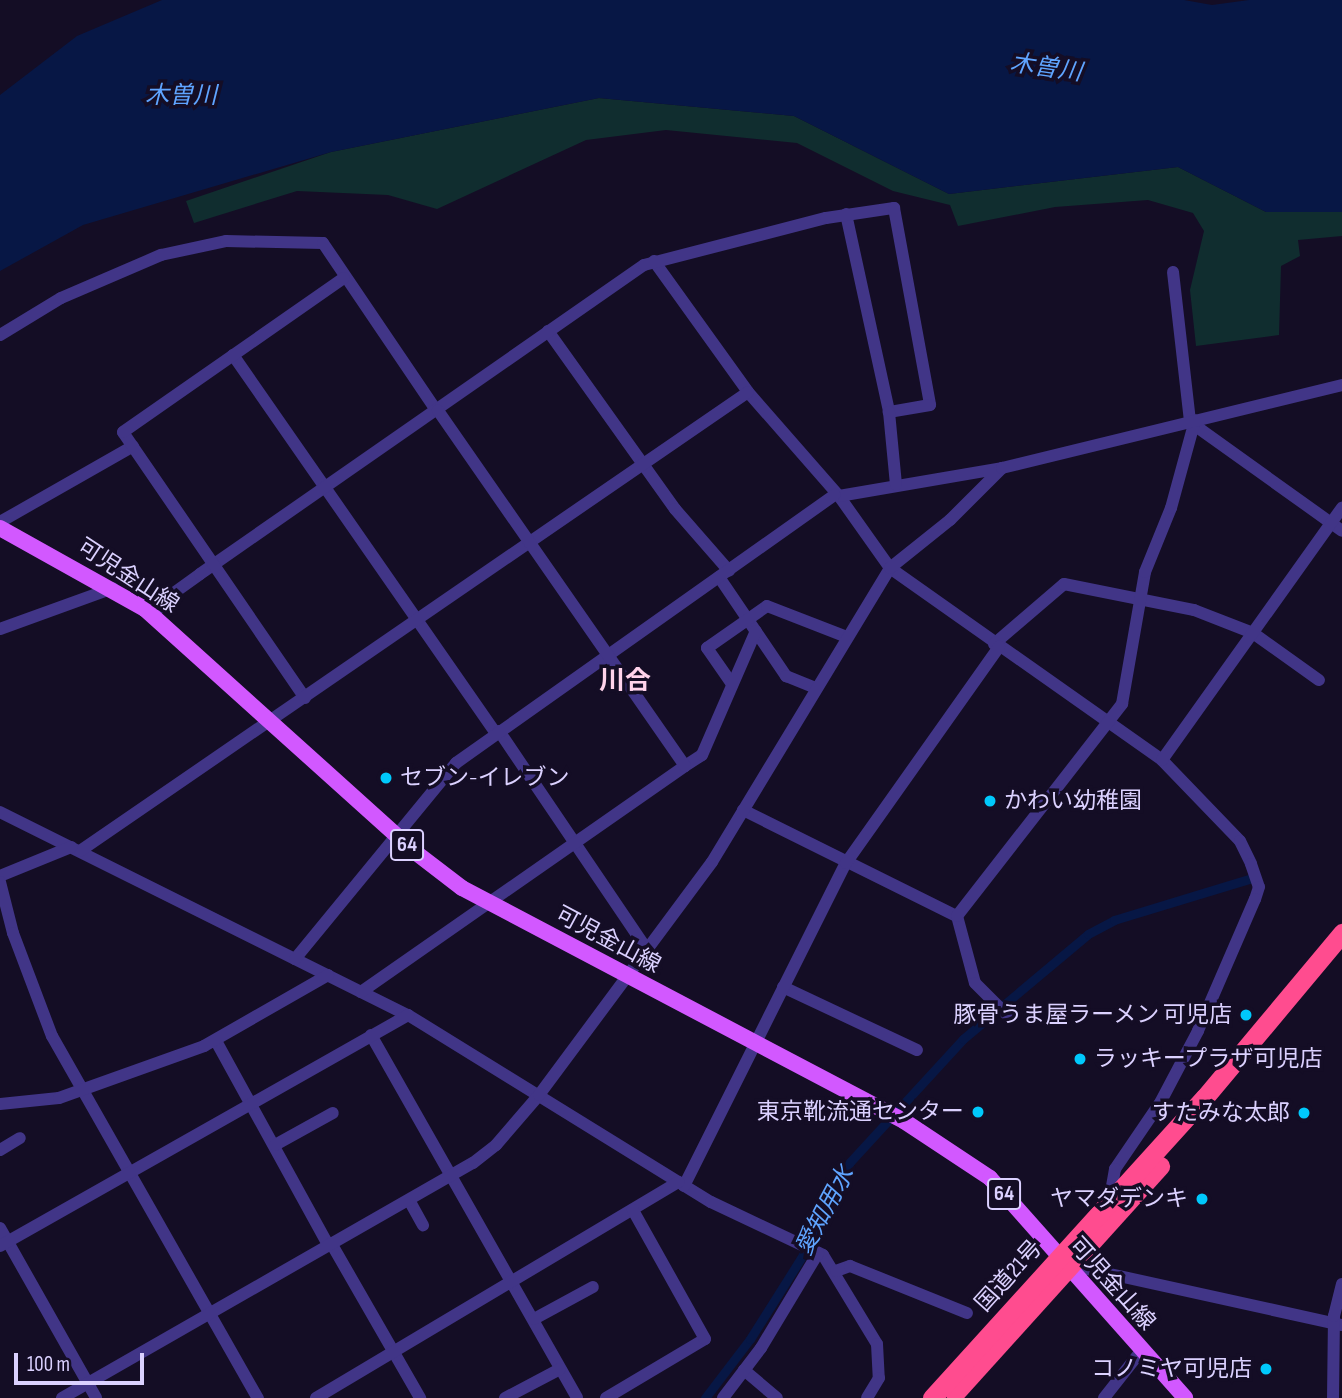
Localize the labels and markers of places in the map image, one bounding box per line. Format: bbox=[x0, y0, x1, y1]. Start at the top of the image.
place label: セブン-イレブン bbox=[400, 764, 569, 792]
marker: セブン-イレブン bbox=[378, 770, 394, 786]
place label: かわい幼稚園 bbox=[1004, 787, 1142, 815]
marker: かわい幼稚園 bbox=[982, 793, 998, 809]
place label: 豚骨うま屋ラーメン 可児店 bbox=[952, 1001, 1232, 1029]
marker: 豚骨うま屋ラーメン 可児店 bbox=[1238, 1007, 1254, 1023]
place label: ラッキープラザ可児店 bbox=[1094, 1045, 1324, 1073]
marker: ラッキープラザ可児店 bbox=[1072, 1051, 1088, 1067]
place label: 東京靴流通センター bbox=[757, 1098, 964, 1126]
place label: すたみな太郎 bbox=[1152, 1099, 1290, 1127]
marker: 東京靴流通センター bbox=[970, 1104, 986, 1120]
marker: すたみな太郎 bbox=[1296, 1105, 1312, 1121]
place label: ヤマダデンキ bbox=[1050, 1185, 1188, 1213]
marker: ヤマダデンキ bbox=[1194, 1191, 1210, 1207]
place label: コノミヤ可児店 bbox=[1091, 1355, 1252, 1383]
marker: コノミヤ可児店 bbox=[1258, 1361, 1274, 1377]

